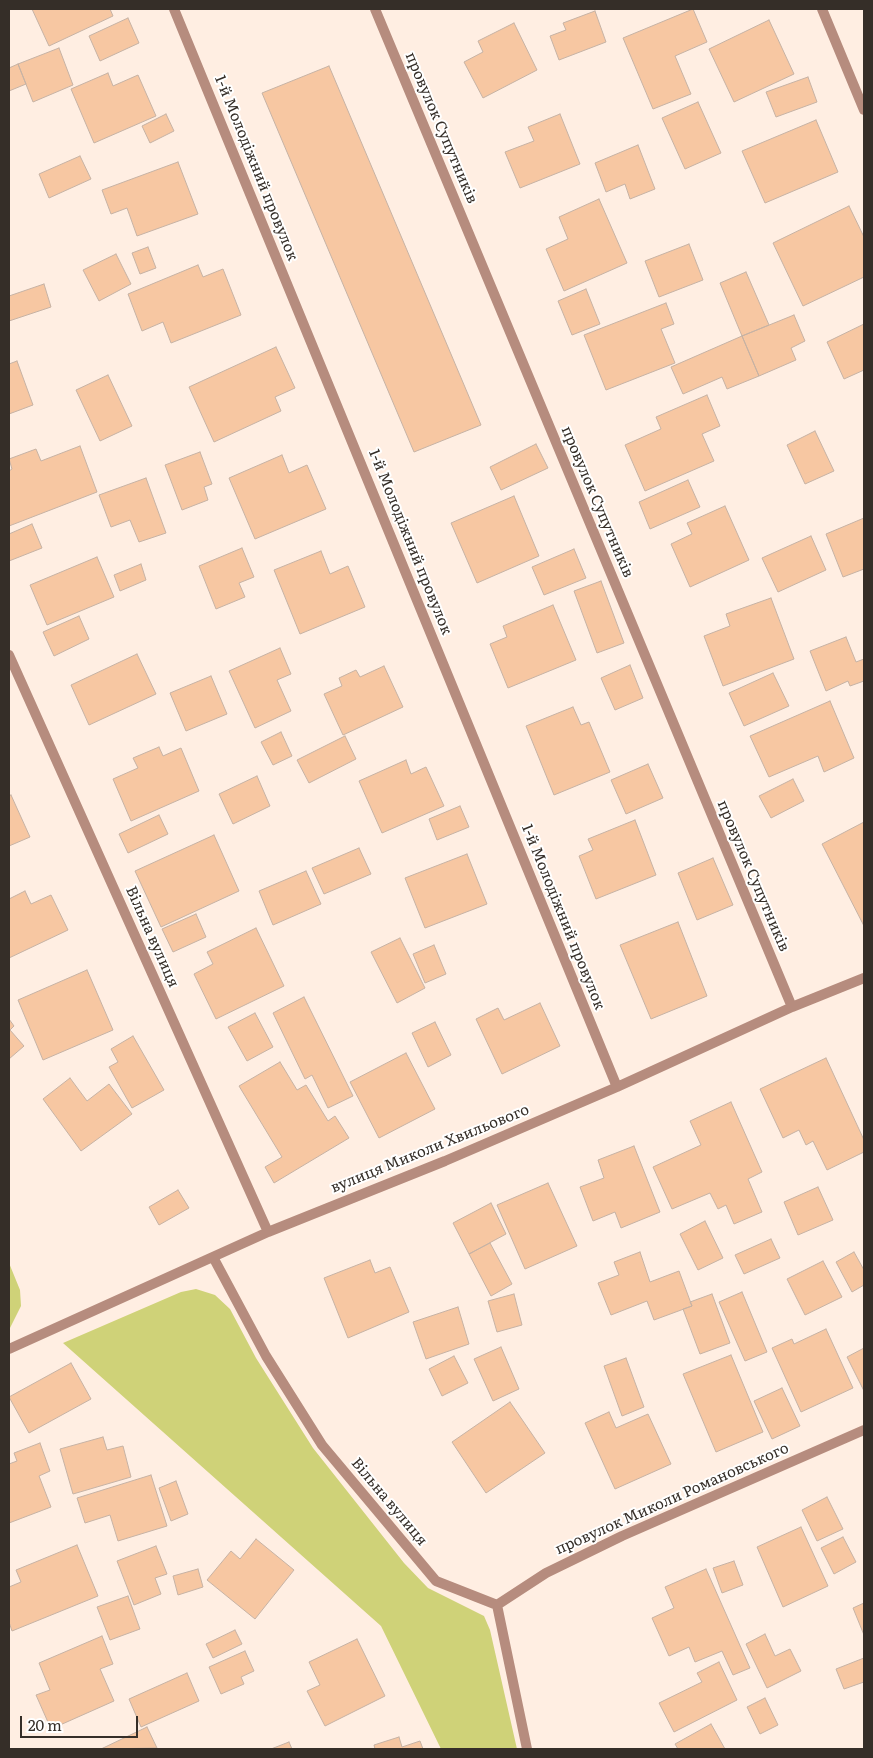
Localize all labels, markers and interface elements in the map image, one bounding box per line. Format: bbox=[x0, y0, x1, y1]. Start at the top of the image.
street label: провулок Супутників bbox=[401, 50, 481, 206]
street label: 1-й Молодіжний провулок bbox=[210, 73, 302, 263]
street label: провулок Супутників bbox=[557, 424, 637, 580]
street label: 1-й Молодіжний провулок bbox=[364, 447, 456, 637]
street label: провулок Супутників bbox=[713, 798, 793, 954]
street label: 1-й Молодіжний провулок bbox=[517, 822, 609, 1012]
street label: Вільна вулиця bbox=[122, 884, 182, 990]
street label: вулиця Миколи Хвильового bbox=[328, 1101, 532, 1197]
street label: провулок Миколи Романовського bbox=[552, 1439, 792, 1559]
street label: Вільна вулиця bbox=[347, 1454, 431, 1550]
scale bar bbox=[22, 1706, 140, 1738]
text: 20 m bbox=[28, 1713, 62, 1736]

